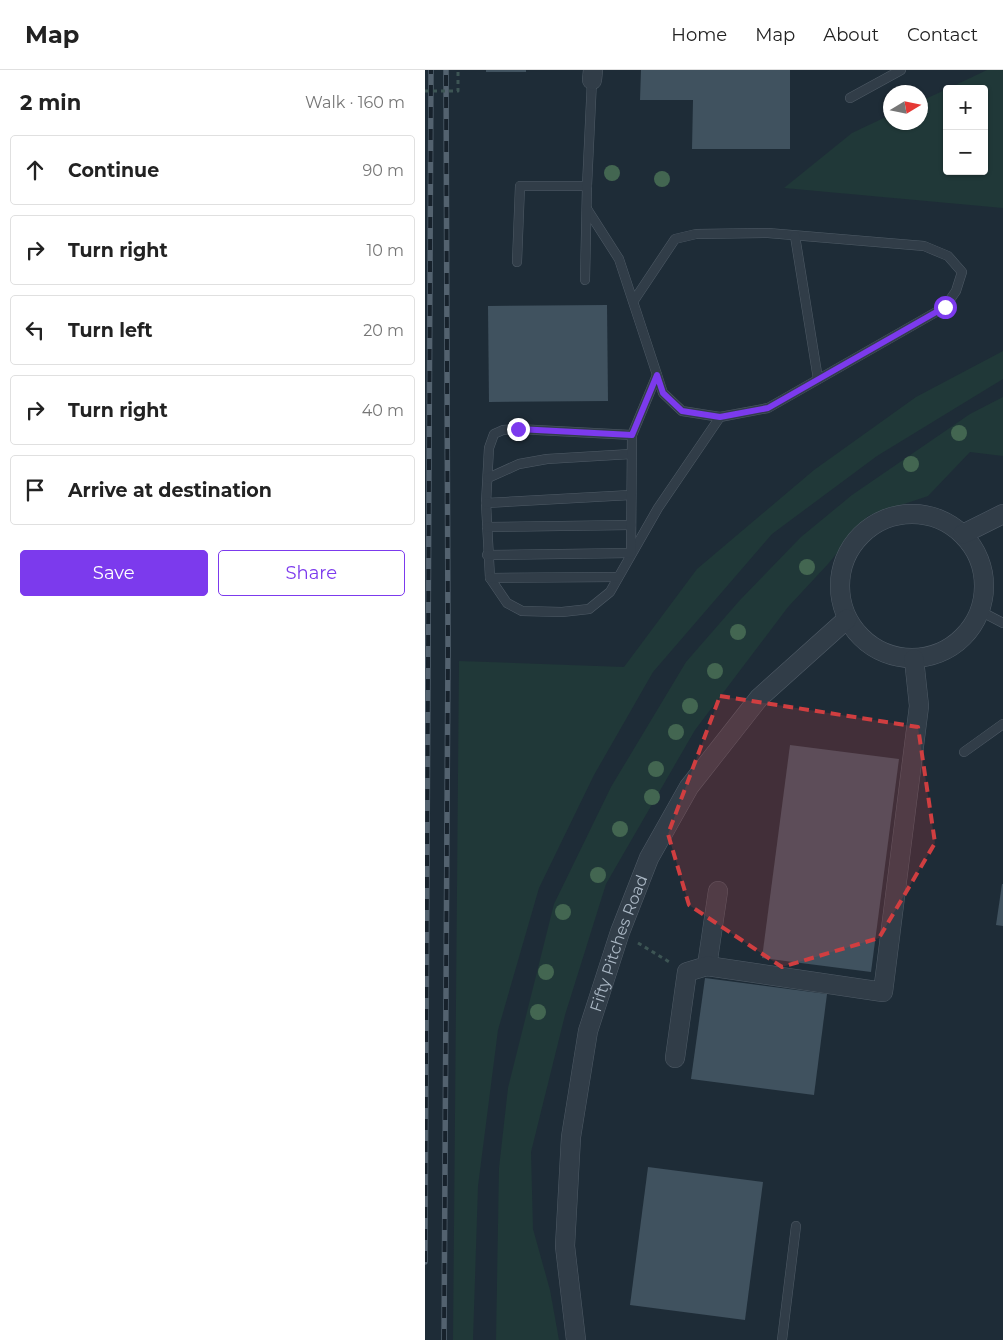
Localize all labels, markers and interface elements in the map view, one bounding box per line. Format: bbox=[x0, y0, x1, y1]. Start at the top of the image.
text: Map bbox=[25, 20, 79, 49]
text: Home bbox=[671, 24, 727, 46]
text: Map bbox=[755, 24, 795, 46]
text: About bbox=[823, 24, 879, 46]
text: Contact bbox=[907, 24, 978, 46]
north arrow bbox=[883, 85, 928, 130]
map controls bbox=[943, 85, 988, 175]
button: + bbox=[943, 85, 988, 130]
text: 2 min bbox=[20, 90, 81, 115]
text: Walk · 160 m bbox=[305, 93, 405, 112]
button: − bbox=[943, 130, 988, 175]
icon: ahead bbox=[21, 156, 49, 184]
text: Continue bbox=[68, 159, 159, 182]
text: 90 m bbox=[362, 161, 404, 180]
icon: right bbox=[21, 236, 49, 264]
text: Turn right bbox=[68, 239, 168, 262]
text: 10 m bbox=[366, 241, 404, 260]
route start bbox=[934, 296, 957, 319]
icon: left bbox=[21, 316, 49, 344]
text: Turn left bbox=[68, 319, 153, 342]
text: 20 m bbox=[363, 321, 404, 340]
icon: right bbox=[21, 396, 49, 424]
text: Turn right bbox=[68, 399, 168, 422]
text: 40 m bbox=[362, 401, 404, 420]
route end bbox=[507, 418, 530, 441]
icon: arrive bbox=[21, 476, 49, 504]
text: Arrive at destination bbox=[68, 479, 272, 502]
button: Save bbox=[20, 550, 208, 596]
button: Share bbox=[218, 550, 405, 596]
street label: Fifty Pitches Road bbox=[585, 872, 651, 1014]

